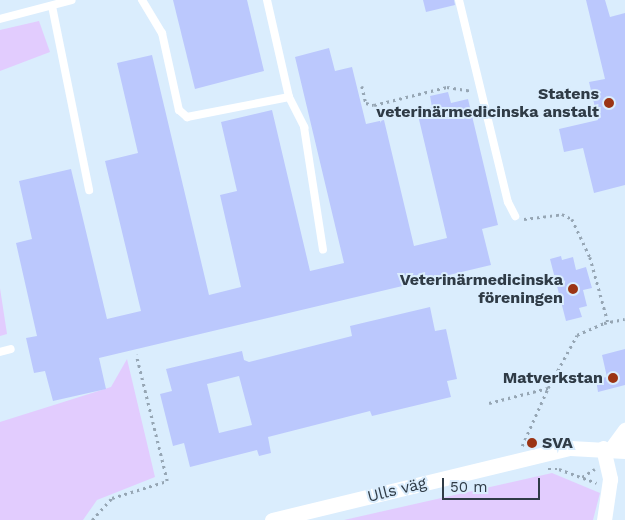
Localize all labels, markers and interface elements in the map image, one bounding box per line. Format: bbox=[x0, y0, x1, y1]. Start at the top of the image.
place label: Statens veterinärmedicinska anstalt bbox=[376, 84, 599, 122]
marker: Statens veterinärmedicinska anstalt bbox=[603, 97, 615, 109]
place label: Veterinärmedicinska föreningen bbox=[400, 270, 563, 308]
marker: Veterinärmedicinska föreningen bbox=[567, 283, 579, 295]
place label: Matverkstan bbox=[503, 368, 603, 388]
marker: Matverkstan bbox=[607, 372, 619, 384]
place label: SVA bbox=[542, 433, 573, 453]
marker: SVA bbox=[526, 437, 538, 449]
scale bar bbox=[445, 468, 542, 500]
street label: Ulls väg bbox=[365, 473, 429, 507]
text: 50 m bbox=[450, 478, 487, 496]

